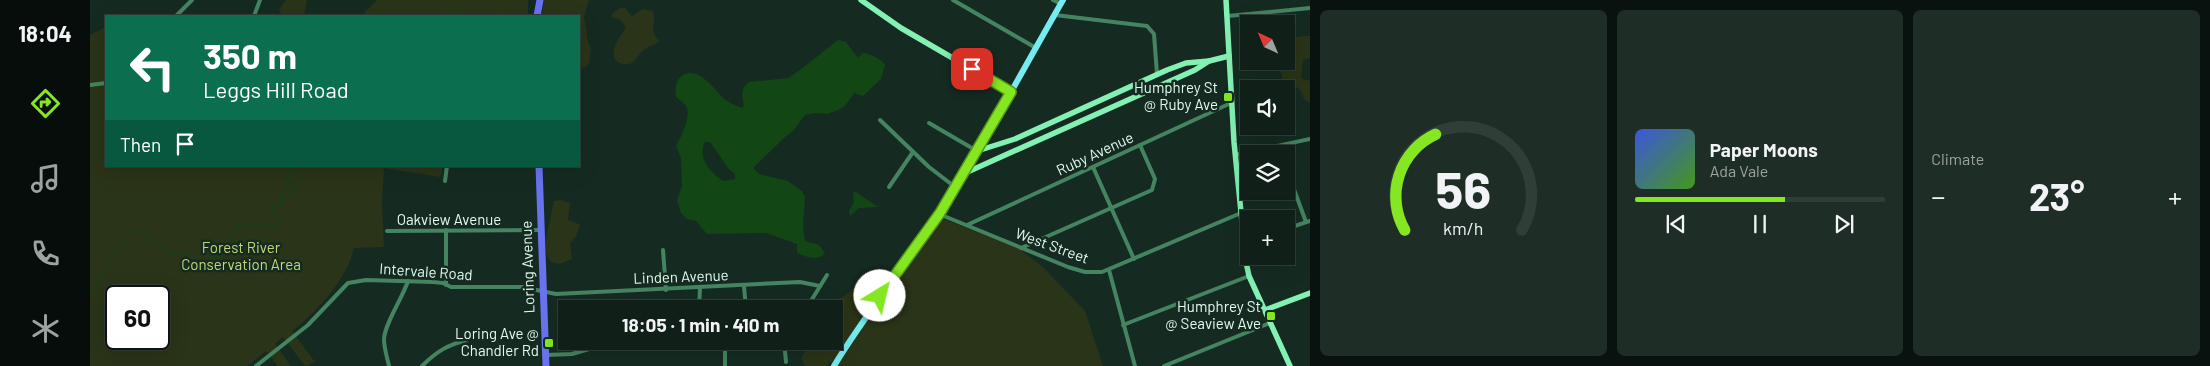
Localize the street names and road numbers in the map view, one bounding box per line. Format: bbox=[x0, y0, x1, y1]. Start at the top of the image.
street label: Ruby Avenue bbox=[1053, 127, 1136, 179]
street label: Oakview Avenue bbox=[397, 210, 501, 228]
street label: Loring Avenue bbox=[516, 220, 538, 314]
street label: West Street bbox=[1013, 223, 1092, 267]
street label: Intervale Road bbox=[379, 259, 473, 283]
street label: Linden Avenue bbox=[633, 265, 729, 287]

